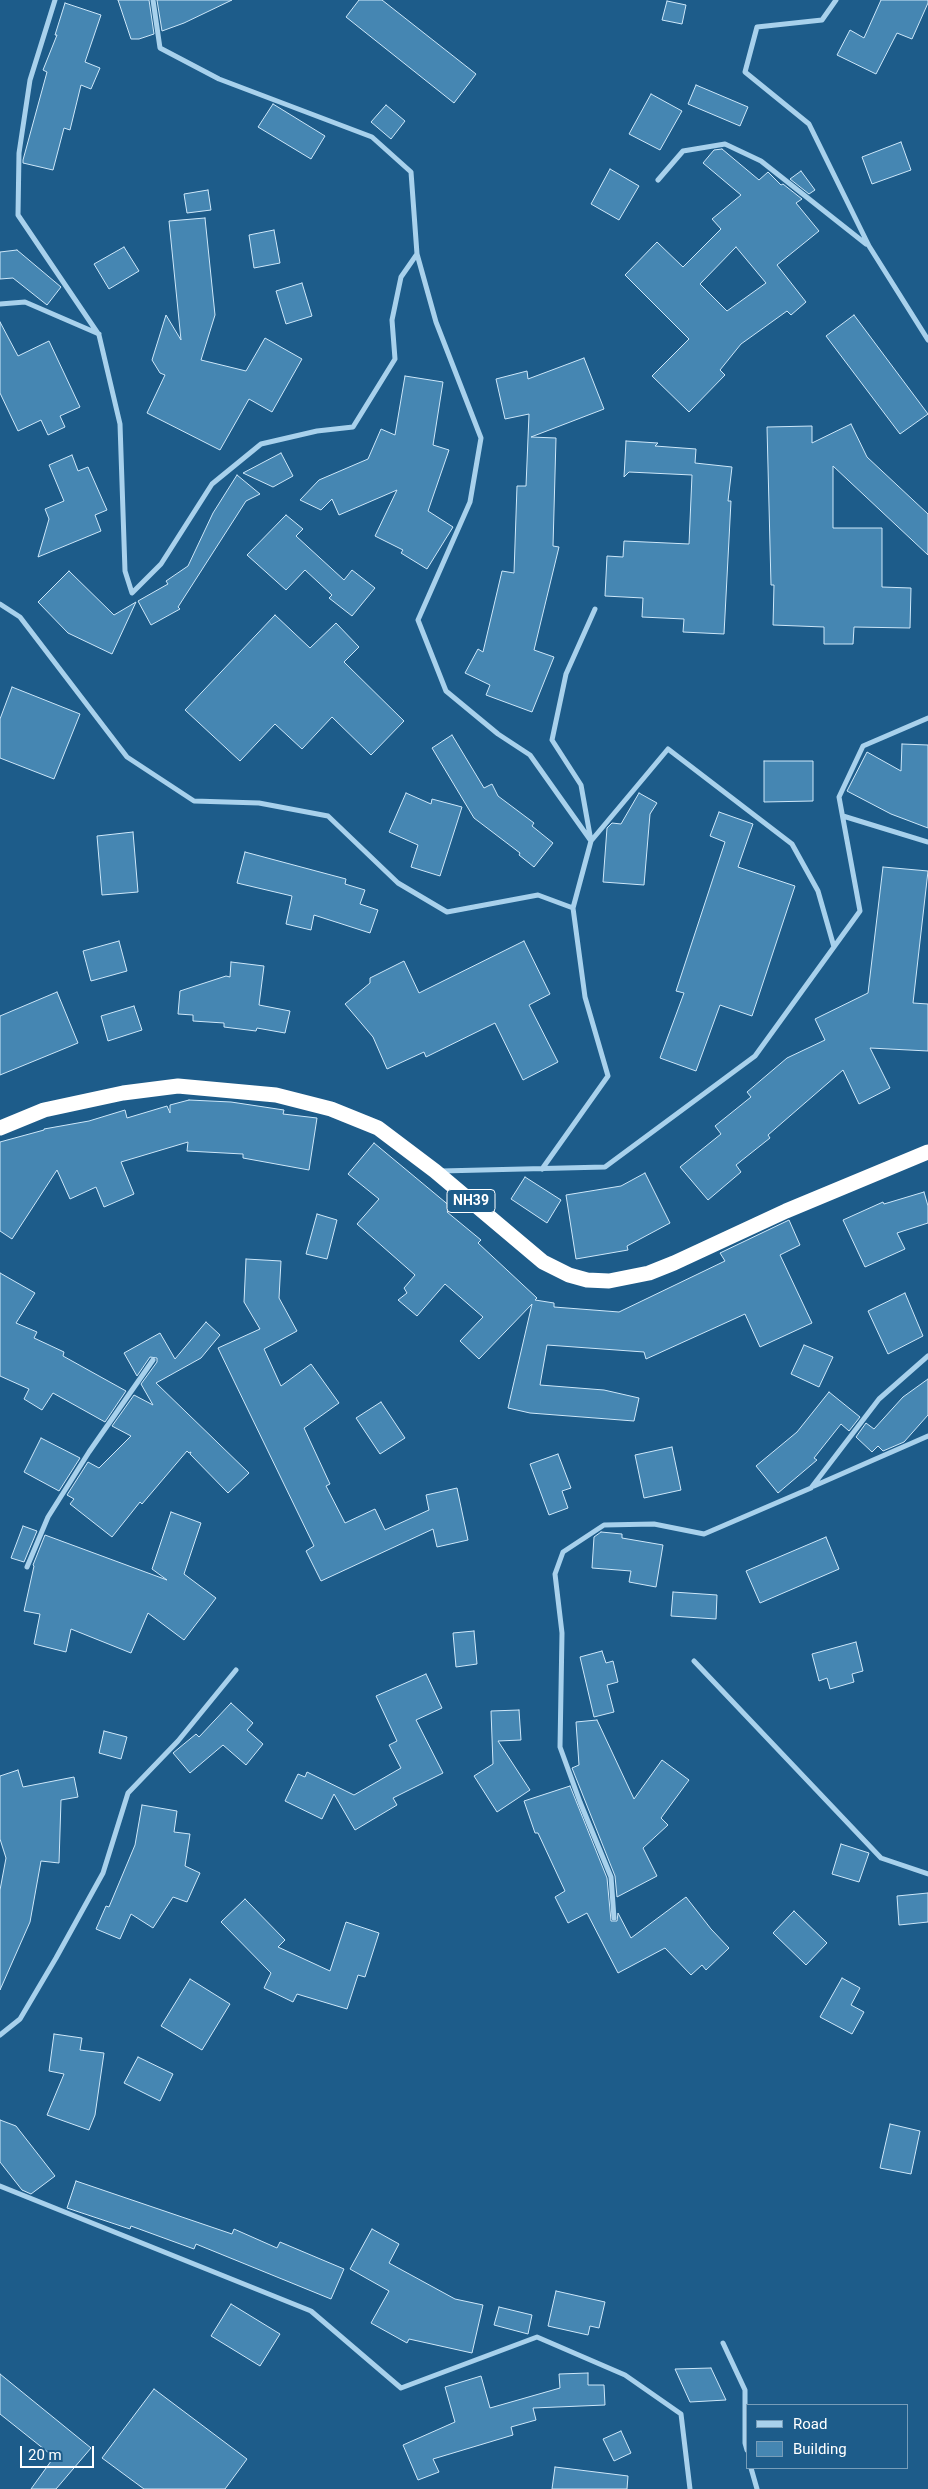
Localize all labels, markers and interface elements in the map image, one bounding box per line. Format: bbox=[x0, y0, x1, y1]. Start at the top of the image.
road number: NH39 bbox=[447, 1190, 495, 1212]
legend bbox=[746, 2404, 908, 2469]
text: Road bbox=[793, 2415, 827, 2433]
scale bar bbox=[22, 2436, 96, 2468]
text: Building bbox=[793, 2440, 847, 2458]
text: 20 m bbox=[28, 2446, 62, 2464]

